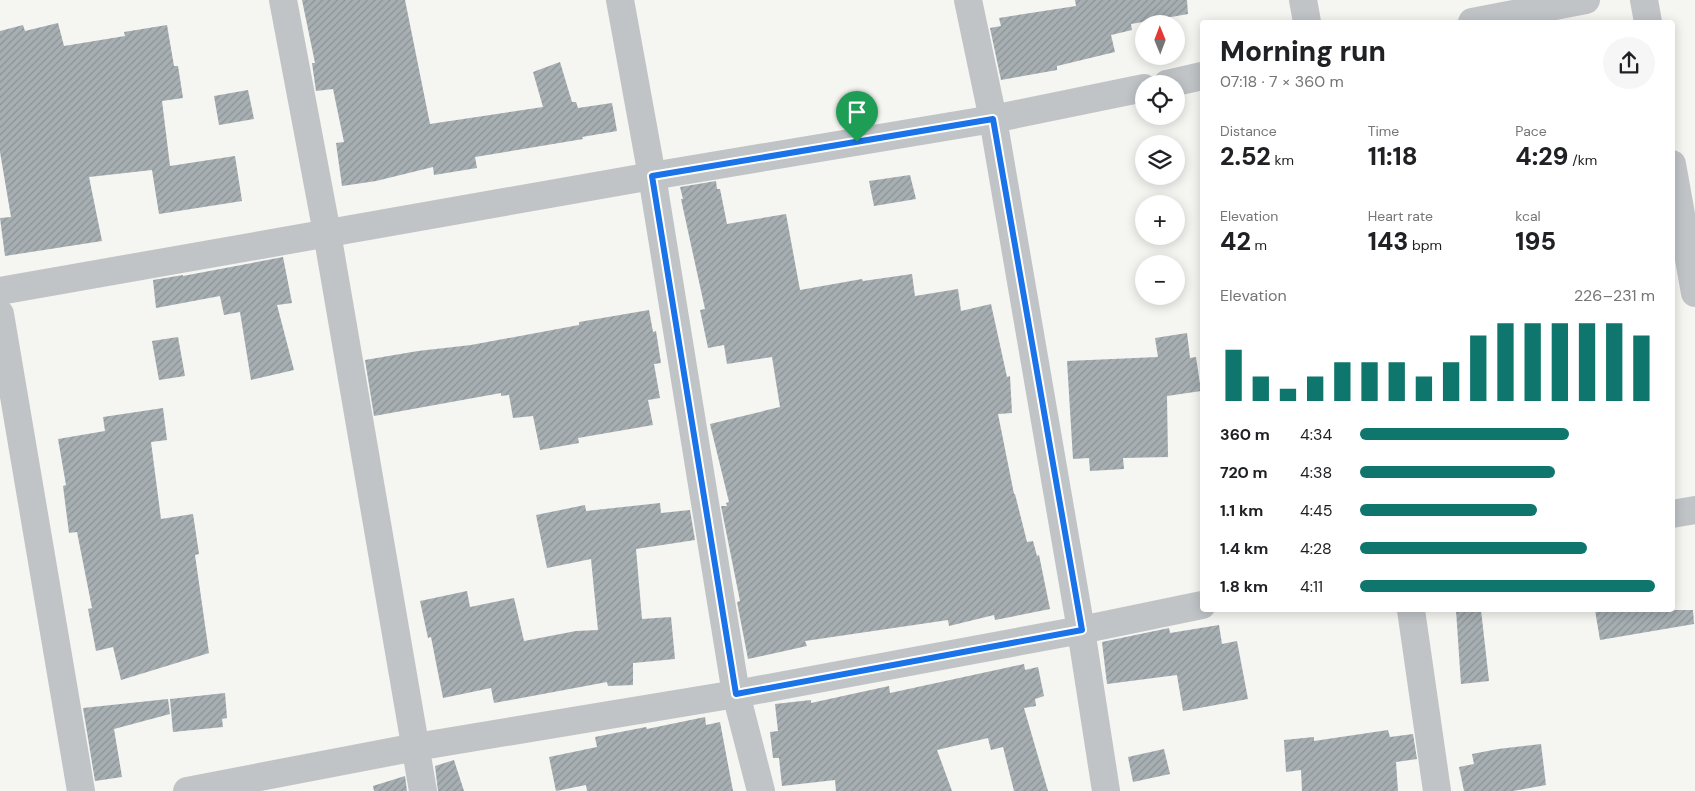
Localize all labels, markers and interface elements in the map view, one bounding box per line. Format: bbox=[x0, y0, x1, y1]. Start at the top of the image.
north arrow bbox=[1135, 15, 1185, 65]
map controls bbox=[1135, 15, 1185, 305]
text: Morning run bbox=[1220, 33, 1386, 70]
button: share bbox=[1603, 37, 1655, 89]
text: 07:18 · 7 × 360 m bbox=[1220, 71, 1344, 92]
button: locate bbox=[1135, 75, 1185, 125]
pin bbox=[836, 91, 878, 142]
icon: arrive bbox=[843, 98, 871, 126]
text: Distance bbox=[1220, 122, 1277, 140]
text: Time bbox=[1368, 122, 1399, 140]
text: Pace bbox=[1515, 122, 1547, 140]
button: layers bbox=[1135, 135, 1185, 185]
text: 2.52 bbox=[1220, 140, 1271, 173]
text: 11:18 bbox=[1368, 140, 1418, 173]
text: 4:29 bbox=[1515, 140, 1568, 173]
text: km bbox=[1271, 151, 1294, 169]
text: /km bbox=[1568, 151, 1597, 169]
button: + bbox=[1135, 195, 1185, 245]
text: Elevation bbox=[1220, 207, 1278, 225]
text: Heart rate bbox=[1368, 207, 1433, 225]
text: kcal bbox=[1515, 207, 1541, 225]
text: 42 bbox=[1220, 225, 1251, 258]
text: 143 bbox=[1368, 225, 1408, 258]
text: 195 bbox=[1515, 225, 1556, 258]
text: m bbox=[1251, 236, 1267, 254]
text: bpm bbox=[1408, 236, 1442, 254]
button: − bbox=[1135, 255, 1185, 305]
text: Elevation bbox=[1220, 285, 1287, 306]
text: 226–231 m bbox=[1574, 285, 1655, 306]
text: 360 m bbox=[1220, 424, 1270, 445]
text: 4:34 bbox=[1300, 424, 1332, 445]
text: 720 m bbox=[1220, 462, 1268, 483]
text: 4:38 bbox=[1300, 462, 1332, 483]
text: 1.1 km bbox=[1220, 500, 1263, 521]
text: 4:45 bbox=[1300, 500, 1332, 521]
text: 1.4 km bbox=[1220, 538, 1268, 559]
text: 4:28 bbox=[1300, 538, 1332, 559]
text: 1.8 km bbox=[1220, 576, 1268, 597]
text: 4:11 bbox=[1300, 576, 1323, 597]

